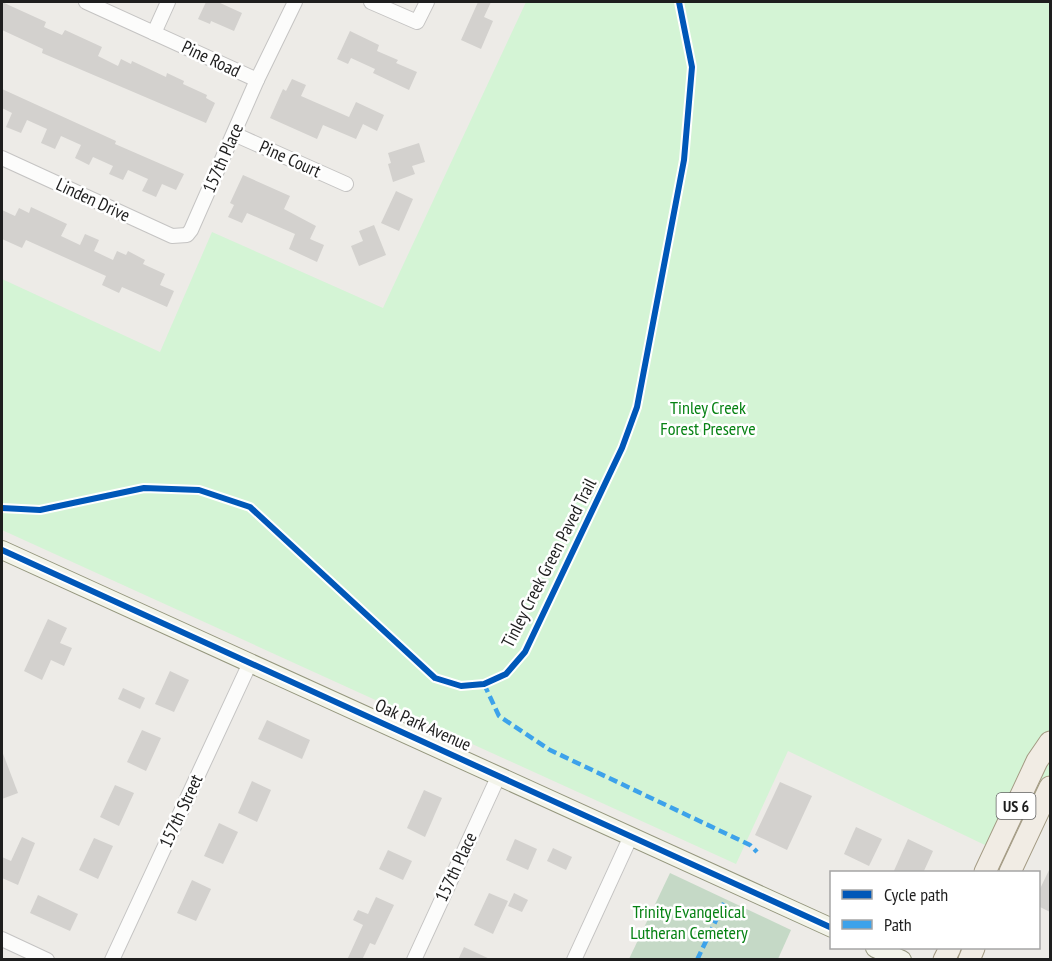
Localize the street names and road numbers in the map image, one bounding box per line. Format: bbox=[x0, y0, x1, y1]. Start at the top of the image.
street label: Pine Road bbox=[178, 35, 244, 82]
street label: 157th Place bbox=[197, 119, 248, 196]
street label: Pine Court bbox=[256, 135, 325, 182]
street label: Linden Drive bbox=[53, 172, 134, 227]
street label: Tinley Creek Green Paved Trail bbox=[496, 474, 602, 651]
street label: Oak Park Avenue bbox=[372, 693, 475, 756]
street label: 157th Street bbox=[154, 770, 207, 851]
road number: US 6 bbox=[996, 793, 1036, 819]
street label: 157th Place bbox=[430, 828, 482, 905]

